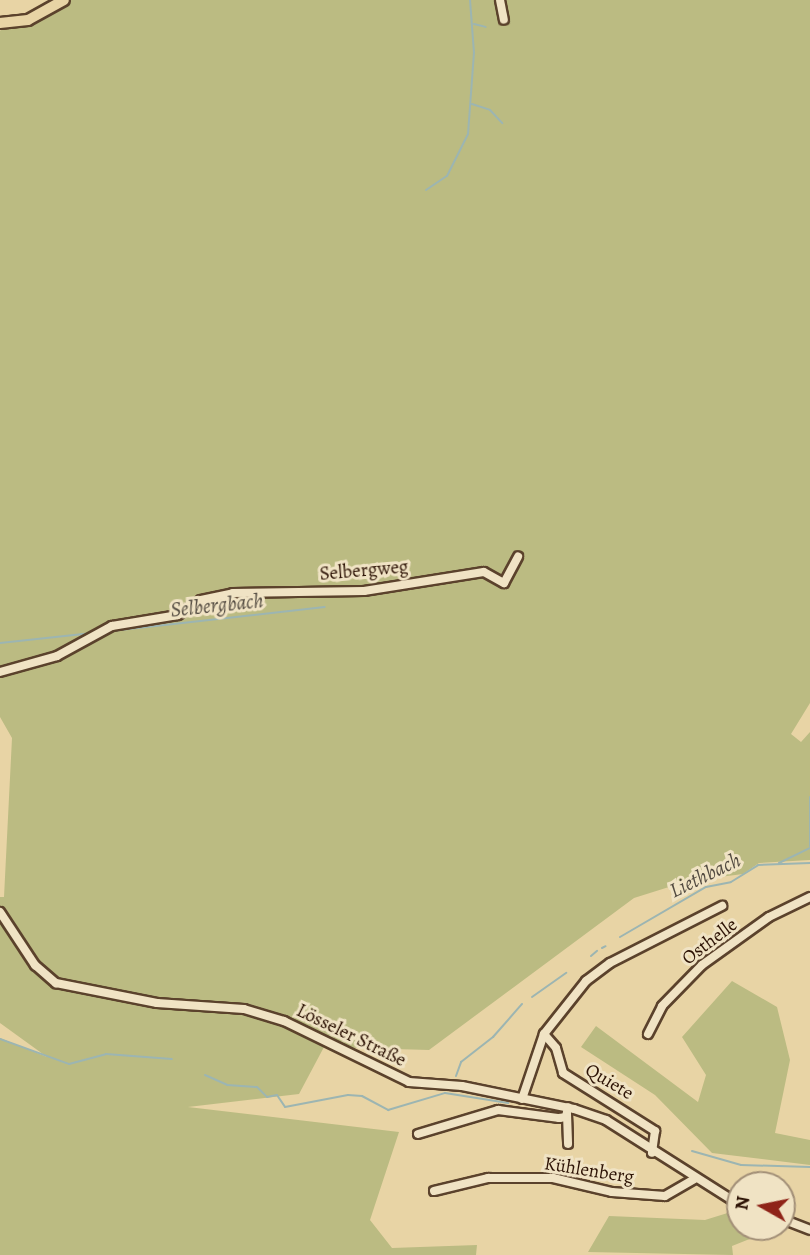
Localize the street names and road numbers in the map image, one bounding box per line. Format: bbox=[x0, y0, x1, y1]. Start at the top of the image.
street label: Selbergweg bbox=[319, 556, 409, 586]
street label: Osthelle bbox=[678, 914, 742, 970]
street label: Lösseler Straße bbox=[292, 1000, 410, 1072]
street label: Quiete bbox=[581, 1059, 637, 1105]
street label: Kühlenberg bbox=[543, 1153, 635, 1189]

